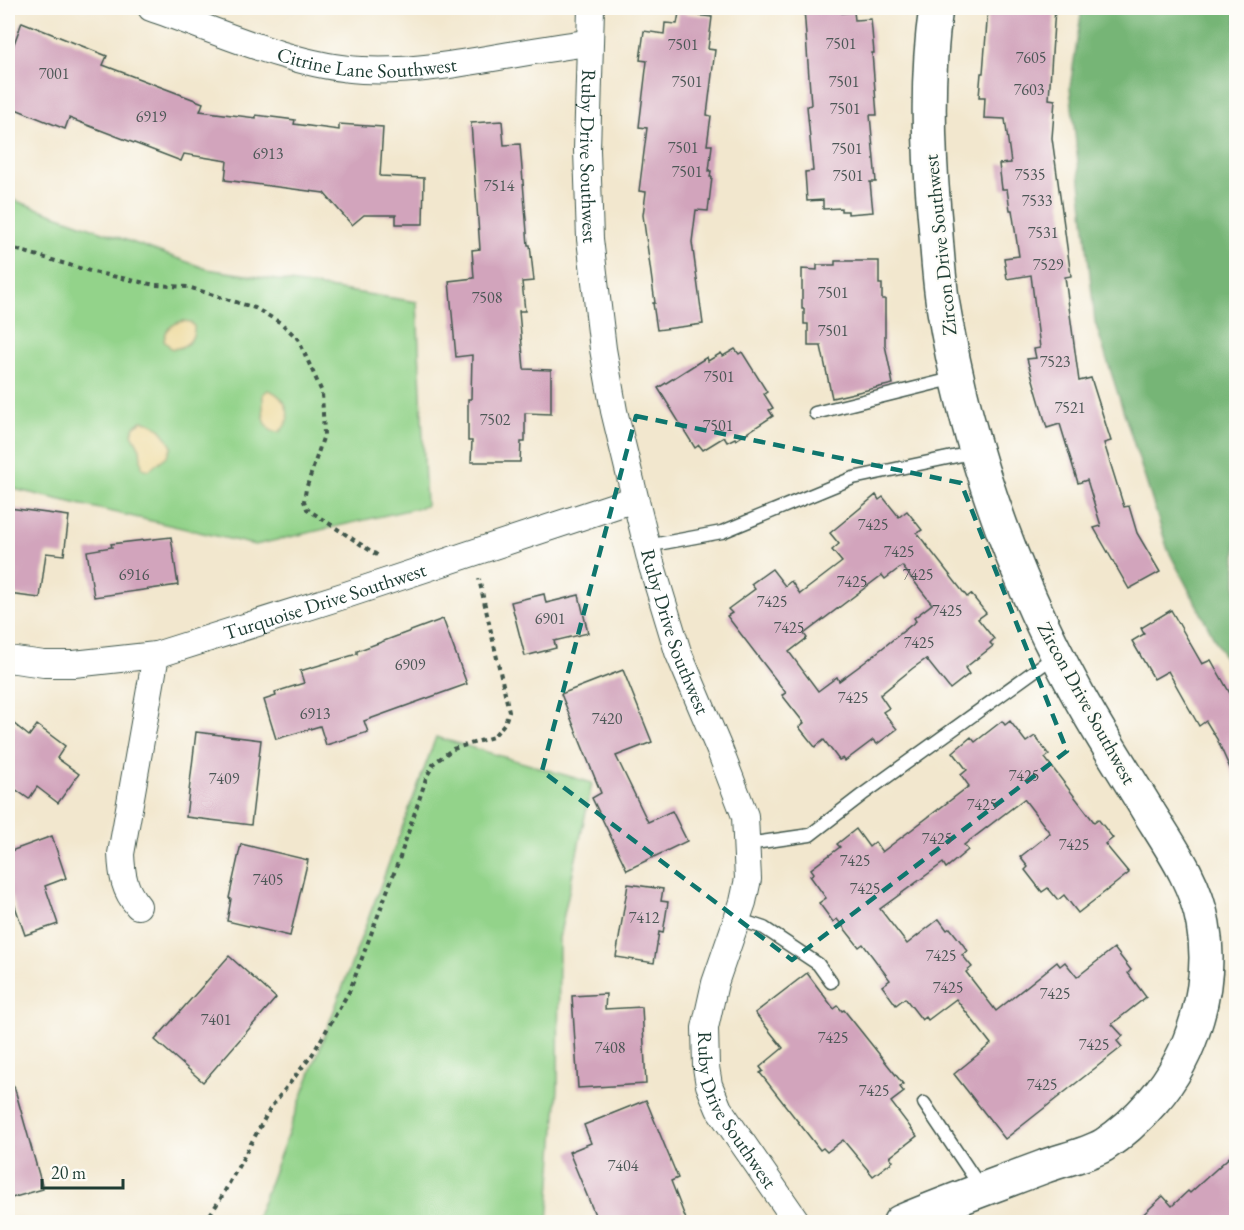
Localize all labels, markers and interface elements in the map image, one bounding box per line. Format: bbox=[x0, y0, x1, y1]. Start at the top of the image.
house number: 7501 bbox=[826, 33, 856, 54]
house number: 7501 bbox=[668, 34, 698, 55]
street label: Citrine Lane Southwest bbox=[274, 41, 459, 83]
house number: 7605 bbox=[1016, 47, 1046, 68]
house number: 7001 bbox=[39, 63, 69, 84]
street label: Ruby Drive Southwest bbox=[574, 69, 603, 245]
house number: 7501 bbox=[672, 71, 702, 92]
house number: 7501 bbox=[829, 71, 859, 92]
house number: 7603 bbox=[1014, 79, 1045, 100]
house number: 7501 bbox=[830, 98, 860, 119]
house number: 6919 bbox=[136, 106, 167, 127]
house number: 7501 bbox=[668, 137, 698, 158]
house number: 7501 bbox=[832, 138, 862, 159]
house number: 6913 bbox=[253, 143, 284, 164]
street label: Zircon Drive Southwest bbox=[917, 152, 962, 337]
house number: 7501 bbox=[672, 161, 702, 182]
house number: 7535 bbox=[1015, 164, 1045, 185]
house number: 7501 bbox=[833, 165, 863, 186]
house number: 7514 bbox=[484, 175, 515, 196]
house number: 7533 bbox=[1022, 190, 1053, 211]
house number: 7531 bbox=[1028, 222, 1058, 243]
house number: 7529 bbox=[1033, 254, 1064, 275]
house number: 7501 bbox=[818, 282, 848, 303]
house number: 7508 bbox=[472, 287, 503, 308]
house number: 7501 bbox=[818, 320, 848, 341]
house number: 7523 bbox=[1040, 351, 1071, 372]
house number: 7501 bbox=[704, 366, 734, 387]
house number: 7521 bbox=[1055, 397, 1085, 418]
house number: 7502 bbox=[480, 409, 511, 430]
house number: 7501 bbox=[703, 415, 733, 436]
house number: 7425 bbox=[858, 514, 888, 535]
house number: 7425 bbox=[884, 541, 914, 562]
street label: Ruby Drive Southwest bbox=[635, 546, 716, 719]
street label: Turquoise Drive Southwest bbox=[220, 556, 430, 646]
house number: 6916 bbox=[119, 564, 150, 585]
house number: 7425 bbox=[903, 564, 933, 585]
house number: 7425 bbox=[837, 571, 867, 592]
house number: 7425 bbox=[757, 591, 787, 612]
house number: 7425 bbox=[932, 600, 962, 621]
house number: 6901 bbox=[535, 608, 565, 629]
house number: 7425 bbox=[774, 617, 804, 638]
street label: Zircon Drive Southwest bbox=[1031, 617, 1143, 790]
house number: 7425 bbox=[904, 632, 934, 653]
house number: 6909 bbox=[395, 654, 426, 675]
house number: 7425 bbox=[838, 687, 868, 708]
house number: 6913 bbox=[300, 703, 331, 724]
house number: 7420 bbox=[592, 708, 623, 729]
house number: 7425 bbox=[1009, 765, 1039, 786]
house number: 7409 bbox=[209, 768, 240, 789]
house number: 7425 bbox=[967, 794, 997, 815]
house number: 7425 bbox=[922, 828, 952, 849]
house number: 7425 bbox=[1059, 834, 1089, 855]
house number: 7425 bbox=[840, 850, 870, 871]
house number: 7405 bbox=[253, 869, 283, 890]
house number: 7425 bbox=[850, 878, 880, 899]
house number: 7412 bbox=[629, 907, 660, 928]
house number: 7425 bbox=[926, 945, 956, 966]
house number: 7425 bbox=[933, 977, 963, 998]
house number: 7425 bbox=[1040, 983, 1070, 1004]
house number: 7401 bbox=[201, 1009, 231, 1030]
house number: 7425 bbox=[818, 1027, 848, 1048]
street label: Ruby Drive Southwest bbox=[692, 1031, 783, 1194]
house number: 7425 bbox=[1079, 1034, 1109, 1055]
house number: 7408 bbox=[595, 1037, 626, 1058]
house number: 7425 bbox=[1027, 1074, 1057, 1095]
house number: 7425 bbox=[859, 1080, 889, 1101]
scale bar bbox=[42, 1152, 123, 1190]
house number: 7404 bbox=[608, 1155, 639, 1176]
text: 20 m bbox=[51, 1161, 86, 1184]

